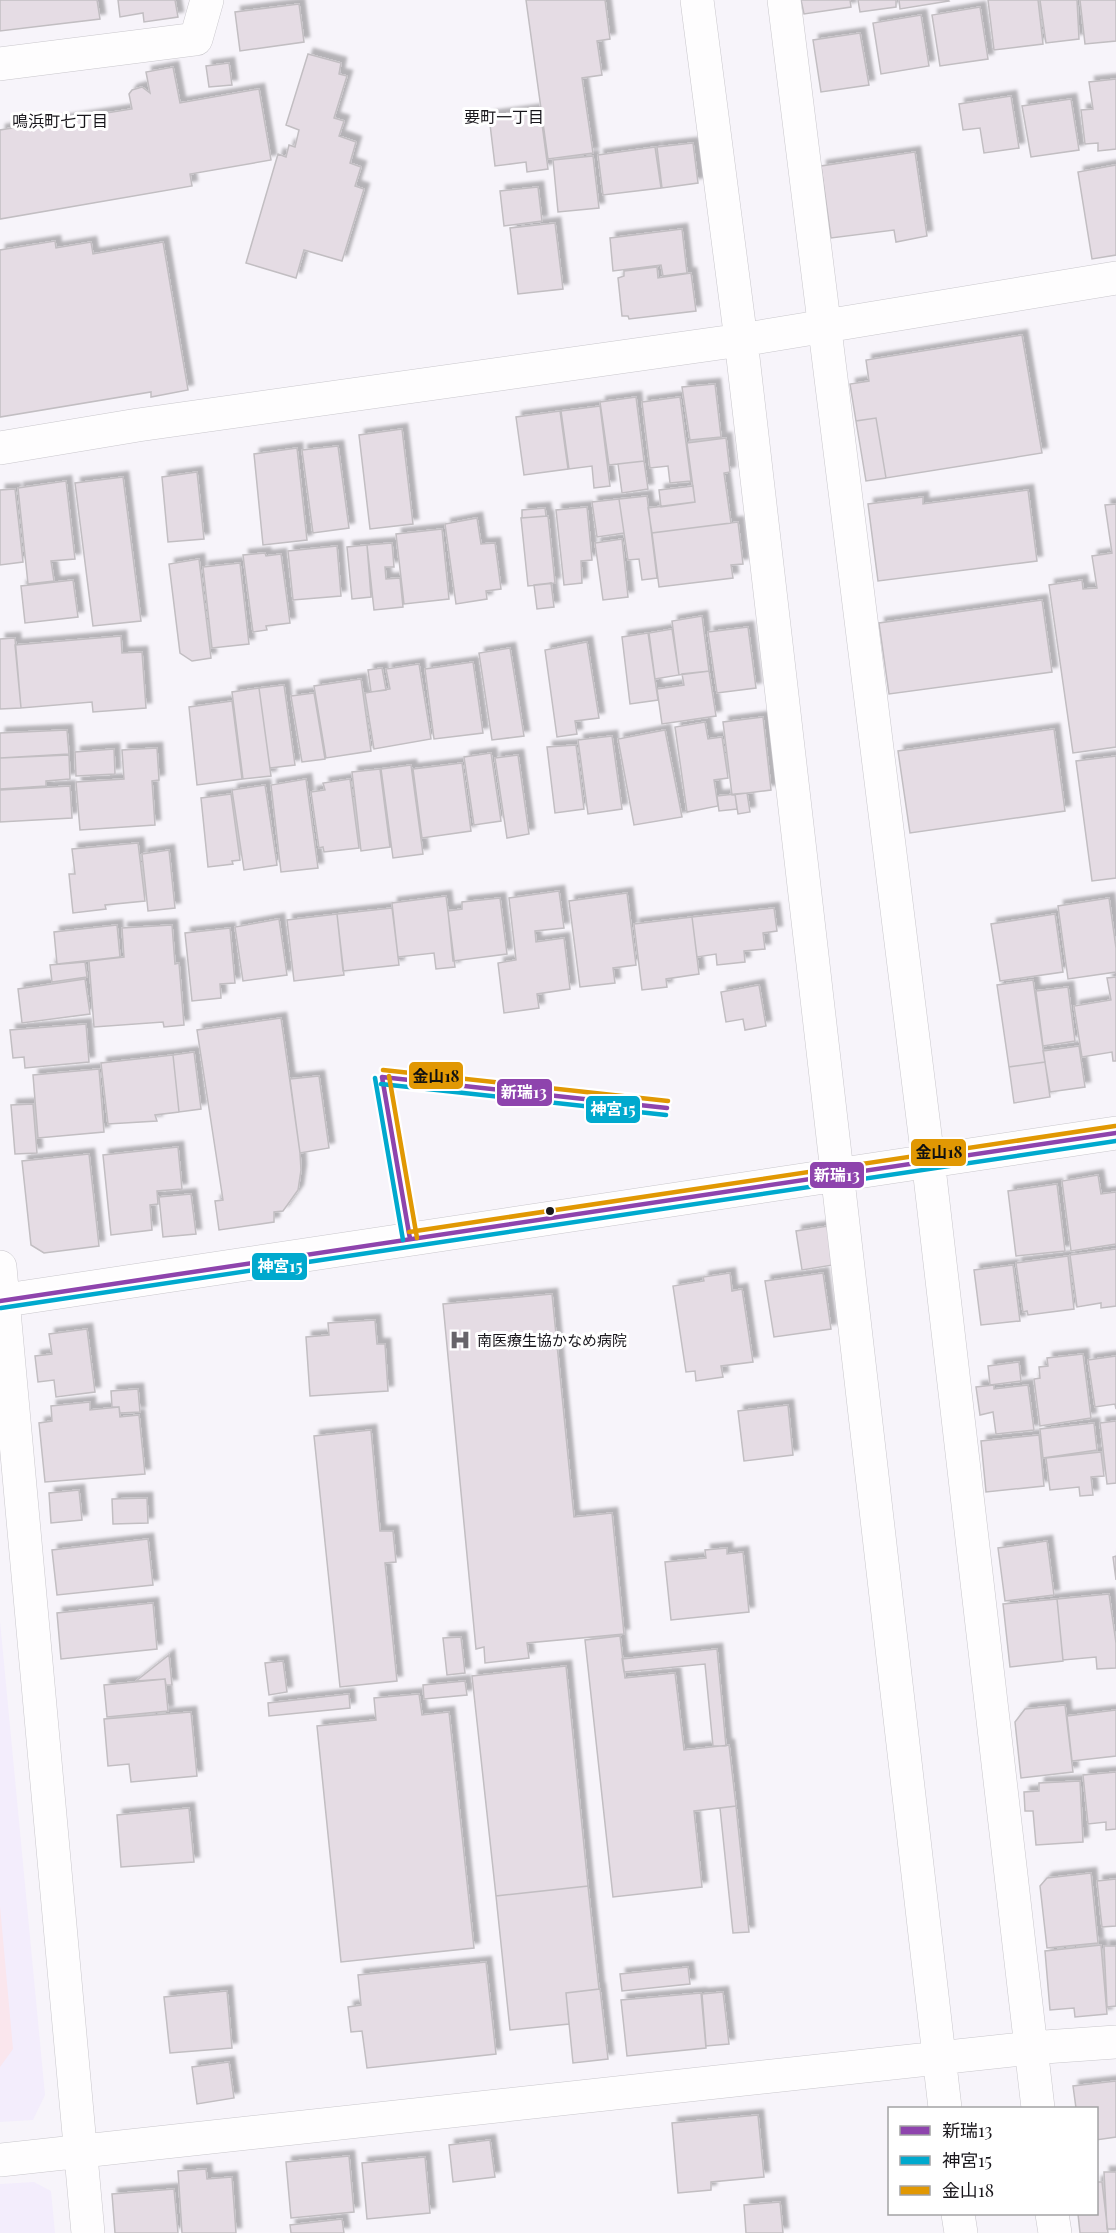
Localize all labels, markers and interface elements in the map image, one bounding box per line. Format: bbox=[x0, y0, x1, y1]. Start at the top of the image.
district label: 要町一丁目 bbox=[464, 106, 544, 127]
district label: 鳴浜町七丁目 bbox=[12, 110, 108, 131]
line badge: 金山18 bbox=[408, 1061, 464, 1090]
text: 金山18 bbox=[412, 1065, 460, 1086]
line badge: 新瑞13 bbox=[496, 1078, 553, 1107]
text: 新瑞13 bbox=[501, 1081, 547, 1102]
line badge: 神宮15 bbox=[585, 1095, 641, 1124]
text: 神宮15 bbox=[590, 1098, 636, 1119]
line badge: 金山18 bbox=[910, 1138, 967, 1167]
text: 金山18 bbox=[915, 1141, 963, 1162]
line badge: 新瑞13 bbox=[809, 1161, 865, 1189]
text: 新瑞13 bbox=[814, 1164, 860, 1185]
unlabelled marker bbox=[544, 1205, 556, 1217]
line badge: 神宮15 bbox=[251, 1252, 308, 1281]
text: 神宮15 bbox=[257, 1255, 303, 1276]
hospital icon: 南医療生協かなめ病院 bbox=[448, 1328, 472, 1352]
place label: 南医療生協かなめ病院 bbox=[477, 1330, 627, 1350]
legend bbox=[888, 2107, 1098, 2215]
text: 新瑞13 bbox=[942, 2118, 992, 2142]
text: 神宮15 bbox=[942, 2148, 992, 2172]
text: 金山18 bbox=[942, 2178, 994, 2202]

